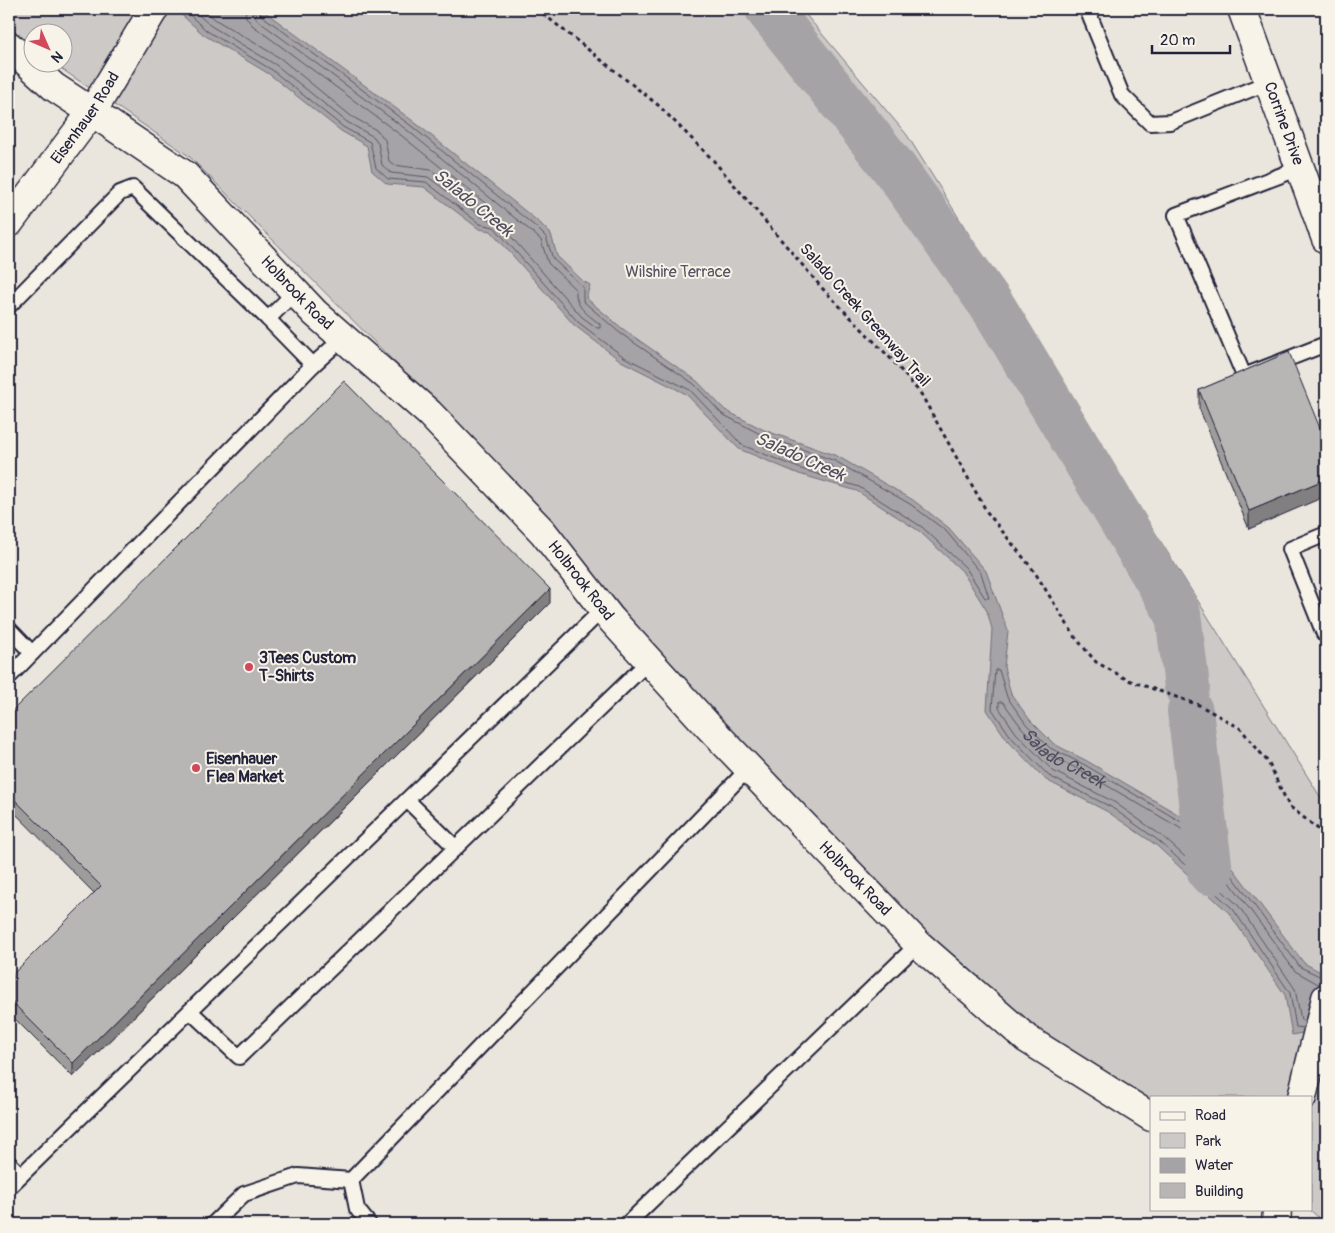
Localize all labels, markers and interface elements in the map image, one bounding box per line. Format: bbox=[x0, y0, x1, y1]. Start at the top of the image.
north arrow bbox=[22, 22, 72, 72]
scale bar bbox=[1152, 22, 1230, 54]
text: 20 m bbox=[1160, 31, 1195, 50]
text: N bbox=[47, 47, 66, 66]
street label: Eisenhauer Road bbox=[47, 68, 124, 168]
street label: Corrine Drive bbox=[1259, 79, 1308, 168]
water label: Salado Creek bbox=[428, 164, 519, 243]
street label: Salado Creek Greenway Trail bbox=[795, 239, 935, 391]
street label: Holbrook Road bbox=[256, 251, 338, 335]
park label: Wilshire Terrace bbox=[625, 262, 731, 282]
water label: Salado Creek bbox=[751, 427, 850, 488]
street label: Holbrook Road bbox=[543, 536, 619, 625]
place label: 3Tees Custom T-Shirts bbox=[258, 648, 356, 686]
marker: 3Tees Custom T-Shirts bbox=[243, 661, 255, 673]
water label: Salado Creek bbox=[1017, 723, 1111, 794]
place label: Eisenhauer Flea Market bbox=[206, 749, 284, 787]
marker: Eisenhauer Flea Market bbox=[190, 762, 202, 774]
street label: Holbrook Road bbox=[814, 837, 896, 920]
legend bbox=[1150, 1096, 1312, 1210]
text: Road bbox=[1195, 1106, 1226, 1125]
text: Park bbox=[1195, 1132, 1222, 1151]
text: Water bbox=[1195, 1156, 1234, 1175]
text: Building bbox=[1195, 1182, 1243, 1201]

